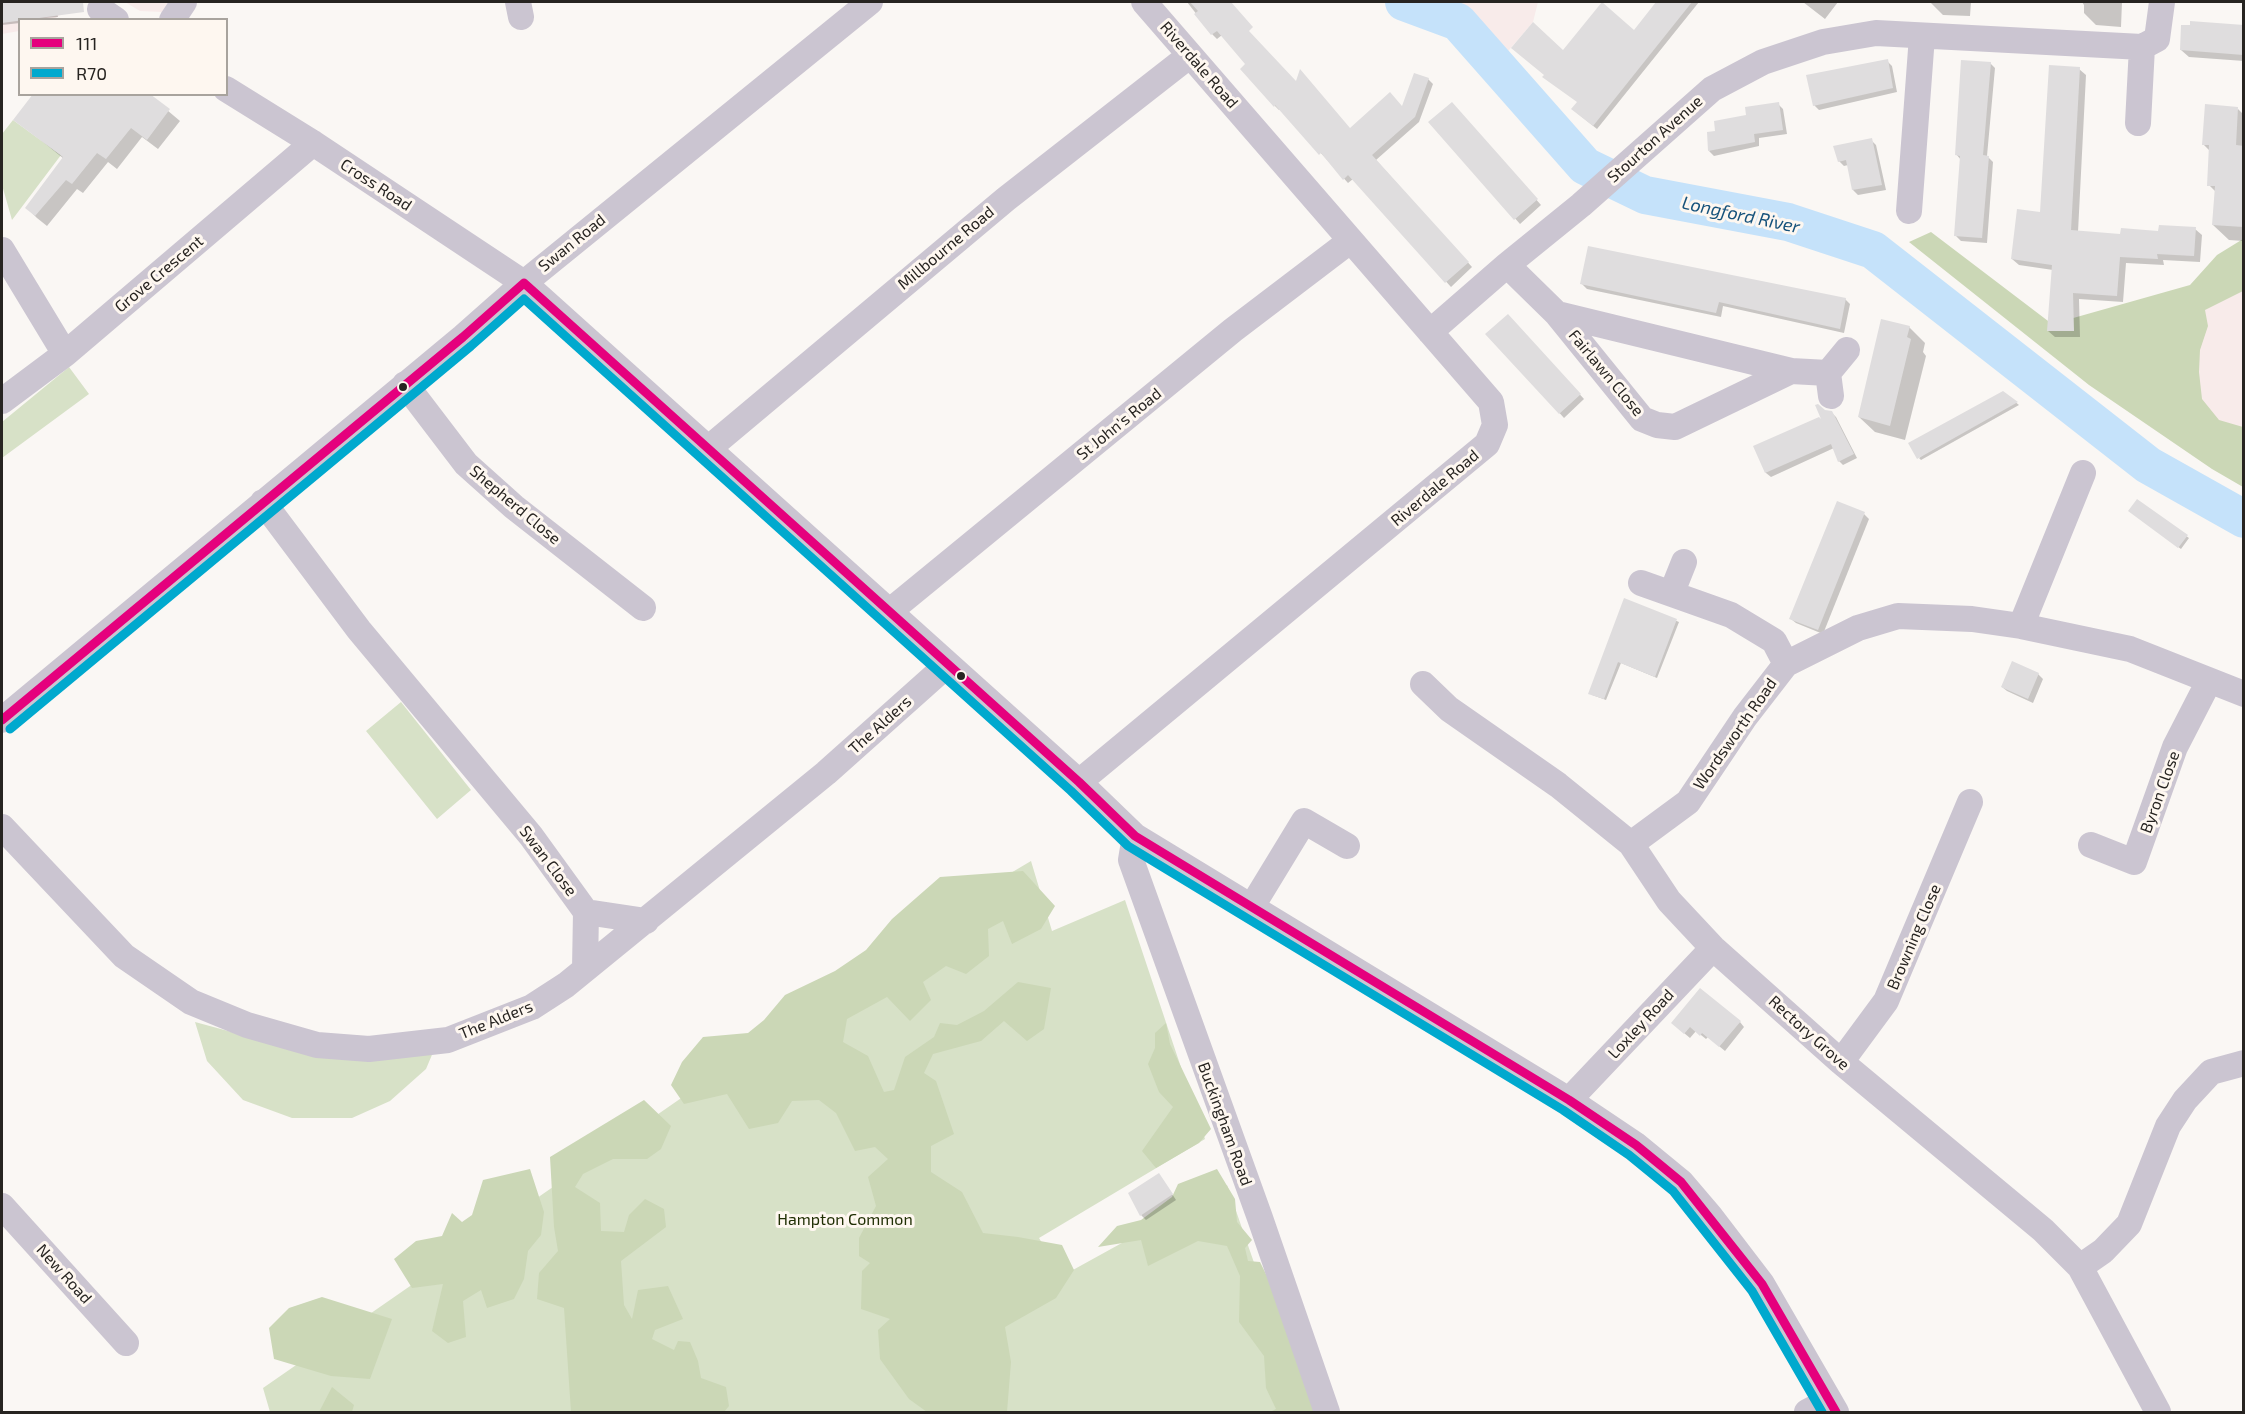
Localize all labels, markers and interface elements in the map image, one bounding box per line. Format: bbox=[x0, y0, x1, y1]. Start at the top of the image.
legend bbox=[18, 18, 228, 96]
street label: Riverdale Road bbox=[1156, 18, 1242, 112]
text: 111 bbox=[76, 32, 98, 54]
text: R70 bbox=[76, 62, 107, 84]
street label: Stourton Avenue bbox=[1604, 91, 1706, 187]
street label: Cross Road bbox=[337, 155, 415, 215]
water label: Longford River bbox=[1680, 192, 1802, 238]
street label: Millbourne Road bbox=[894, 202, 998, 294]
street label: Swan Road bbox=[535, 210, 609, 276]
street label: Grove Crescent bbox=[111, 231, 207, 317]
street label: Fairlawn Close bbox=[1564, 326, 1648, 420]
unlabelled marker bbox=[397, 381, 409, 393]
street label: St John's Road bbox=[1073, 384, 1165, 464]
street label: Riverdale Road bbox=[1387, 446, 1483, 530]
street label: Shepherd Close bbox=[466, 461, 564, 549]
unlabelled marker bbox=[955, 670, 967, 682]
street label: Wordsworth Road bbox=[1689, 674, 1781, 794]
street label: The Alders bbox=[845, 692, 915, 758]
street label: Byron Close bbox=[2136, 748, 2184, 836]
street label: Swan Close bbox=[515, 822, 581, 900]
street label: Browning Close bbox=[1883, 881, 1945, 993]
street label: Loxley Road bbox=[1604, 985, 1678, 1063]
street label: Rectory Grove bbox=[1765, 992, 1853, 1074]
street label: The Alders bbox=[456, 997, 536, 1043]
street label: Buckingham Road bbox=[1194, 1060, 1256, 1188]
park label: Hampton Common bbox=[777, 1210, 913, 1230]
street label: New Road bbox=[32, 1240, 96, 1308]

